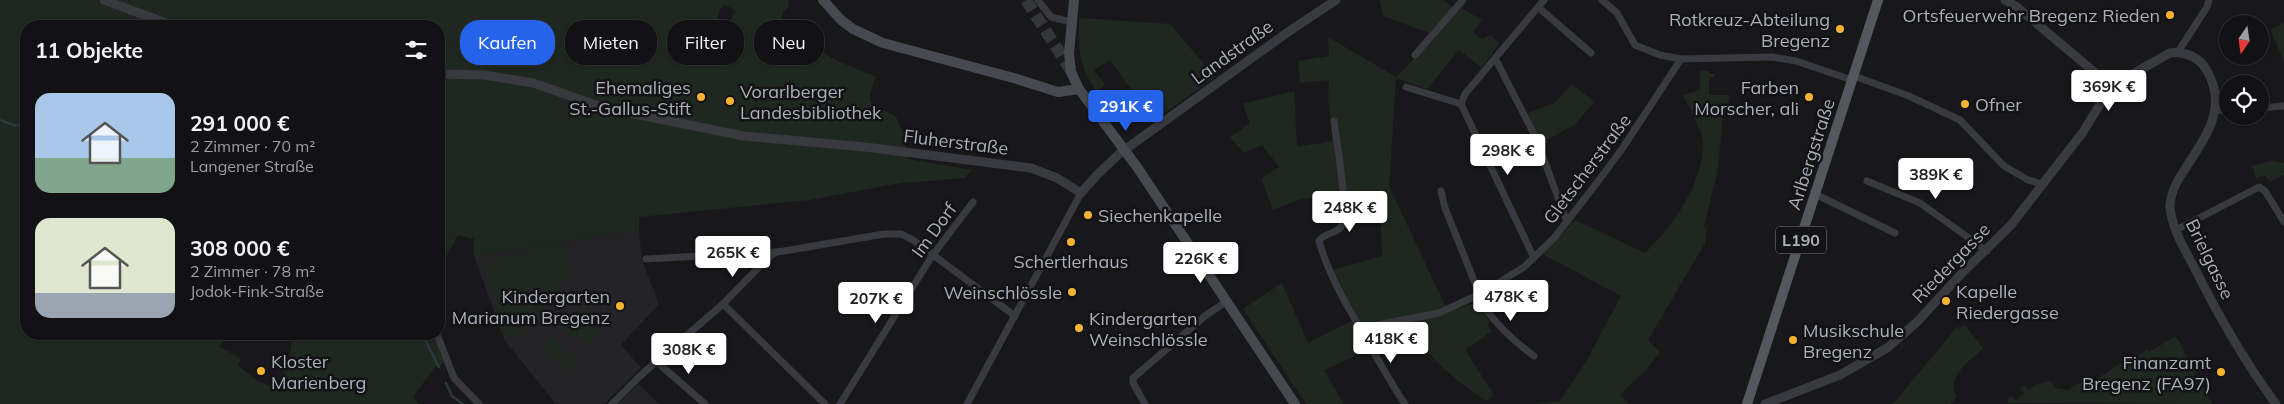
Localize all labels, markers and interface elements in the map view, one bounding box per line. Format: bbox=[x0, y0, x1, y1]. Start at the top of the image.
place label: Ortsfeuerwehr Bregenz Rieden bbox=[1903, 4, 2160, 27]
place label: Rotkreuz-Abteilung Bregenz bbox=[1669, 8, 1830, 52]
marker: Ortsfeuerwehr Bregenz Rieden bbox=[2164, 9, 2176, 21]
street label: Landstraße bbox=[1187, 15, 1277, 89]
north arrow bbox=[2219, 15, 2269, 65]
map controls bbox=[2219, 15, 2269, 125]
chip: Kaufen bbox=[460, 20, 555, 65]
chip: Mieten bbox=[565, 20, 657, 65]
chip: Filter bbox=[667, 20, 744, 65]
chip: Neu bbox=[754, 20, 824, 65]
marker: Rotkreuz-Abteilung Bregenz bbox=[1834, 23, 1846, 35]
icon: filters bbox=[402, 36, 430, 64]
text: 11 Objekte bbox=[35, 37, 143, 63]
pin: 369K € bbox=[2068, 70, 2150, 112]
button: locate bbox=[2219, 75, 2269, 125]
place label: Ehemaliges St.-Gallus-Stift bbox=[569, 76, 691, 120]
place label: Farben Morscher, ali bbox=[1694, 76, 1799, 120]
text: 369K € bbox=[2082, 76, 2136, 96]
place label: Vorarlberger Landesbibliothek bbox=[740, 80, 882, 124]
pin: 291K € bbox=[1085, 90, 1167, 132]
marker: Ehemaliges St.-Gallus-Stift bbox=[695, 91, 707, 103]
marker: Farben Morscher, ali bbox=[1803, 91, 1815, 103]
place label: Ofner bbox=[1975, 93, 2022, 116]
marker: Vorarlberger Landesbibliothek bbox=[724, 95, 736, 107]
text: 291K € bbox=[1099, 96, 1153, 116]
street label: Arlbergstraße bbox=[1782, 96, 1840, 212]
marker: Ofner bbox=[1959, 98, 1971, 110]
street label: Gletscherstraße bbox=[1538, 109, 1636, 229]
text: 291 000 € bbox=[190, 110, 290, 136]
icon: home bbox=[75, 113, 135, 173]
street label: Fluherstraße bbox=[902, 124, 1010, 160]
pin: 298K € bbox=[1467, 134, 1549, 176]
text: 2 Zimmer · 70 m² bbox=[190, 136, 315, 156]
text: 298K € bbox=[1481, 140, 1535, 160]
text: Langener Straße bbox=[190, 156, 314, 176]
pin: 389K € bbox=[1895, 158, 1977, 200]
text: 389K € bbox=[1909, 164, 1963, 184]
pin: 248K € bbox=[1309, 190, 1391, 233]
street label: Im Dorf bbox=[906, 197, 962, 262]
text: 248K € bbox=[1323, 197, 1377, 217]
place label: Siechenkapelle bbox=[1098, 204, 1222, 227]
marker: Siechenkapelle bbox=[1082, 209, 1094, 221]
street label: Brielgasse bbox=[2181, 215, 2239, 303]
street label: Riedergasse bbox=[1907, 218, 1995, 308]
road number: L190 bbox=[1776, 226, 1826, 254]
text: 308 000 € bbox=[190, 235, 290, 261]
pin: 265K € bbox=[692, 236, 774, 278]
marker: Schertlerhaus bbox=[1065, 236, 1077, 248]
icon: home bbox=[75, 238, 135, 298]
text: 265K € bbox=[706, 242, 760, 262]
pin: 226K € bbox=[1160, 242, 1242, 284]
text: 226K € bbox=[1174, 248, 1228, 268]
place label: Schertlerhaus bbox=[1013, 250, 1129, 273]
text: 2 Zimmer · 78 m² bbox=[190, 261, 315, 281]
pin: 478K € bbox=[1470, 280, 1552, 322]
place label: Kapelle Riedergasse bbox=[1956, 280, 2059, 324]
text: Jodok-Fink-Straße bbox=[190, 281, 324, 301]
place label: Weinschlössle bbox=[944, 281, 1062, 304]
pin: 207K € bbox=[835, 282, 917, 324]
place label: Kindergarten Marianum Bregenz bbox=[452, 285, 610, 329]
marker: Weinschlössle bbox=[1066, 286, 1078, 298]
text: 478K € bbox=[1484, 286, 1538, 306]
text: 207K € bbox=[849, 288, 903, 308]
marker: Kapelle Riedergasse bbox=[1940, 295, 1952, 307]
marker: Kindergarten Marianum Bregenz bbox=[614, 300, 626, 312]
place label: Kindergarten Weinschlössle bbox=[1089, 307, 1207, 351]
place label: Musikschule Bregenz bbox=[1803, 319, 1904, 363]
marker: Kindergarten Weinschlössle bbox=[1073, 322, 1085, 334]
pin: 418K € bbox=[1350, 322, 1432, 364]
text: 418K € bbox=[1364, 328, 1418, 348]
pin: 308K € bbox=[648, 332, 730, 375]
marker: Musikschule Bregenz bbox=[1787, 334, 1799, 346]
text: 308K € bbox=[662, 339, 716, 359]
place label: Kloster Marienberg bbox=[271, 350, 366, 394]
place label: Finanzamt Bregenz (FA97) bbox=[2082, 351, 2211, 395]
marker: Kloster Marienberg bbox=[255, 365, 267, 377]
marker: Finanzamt Bregenz (FA97) bbox=[2215, 366, 2227, 378]

